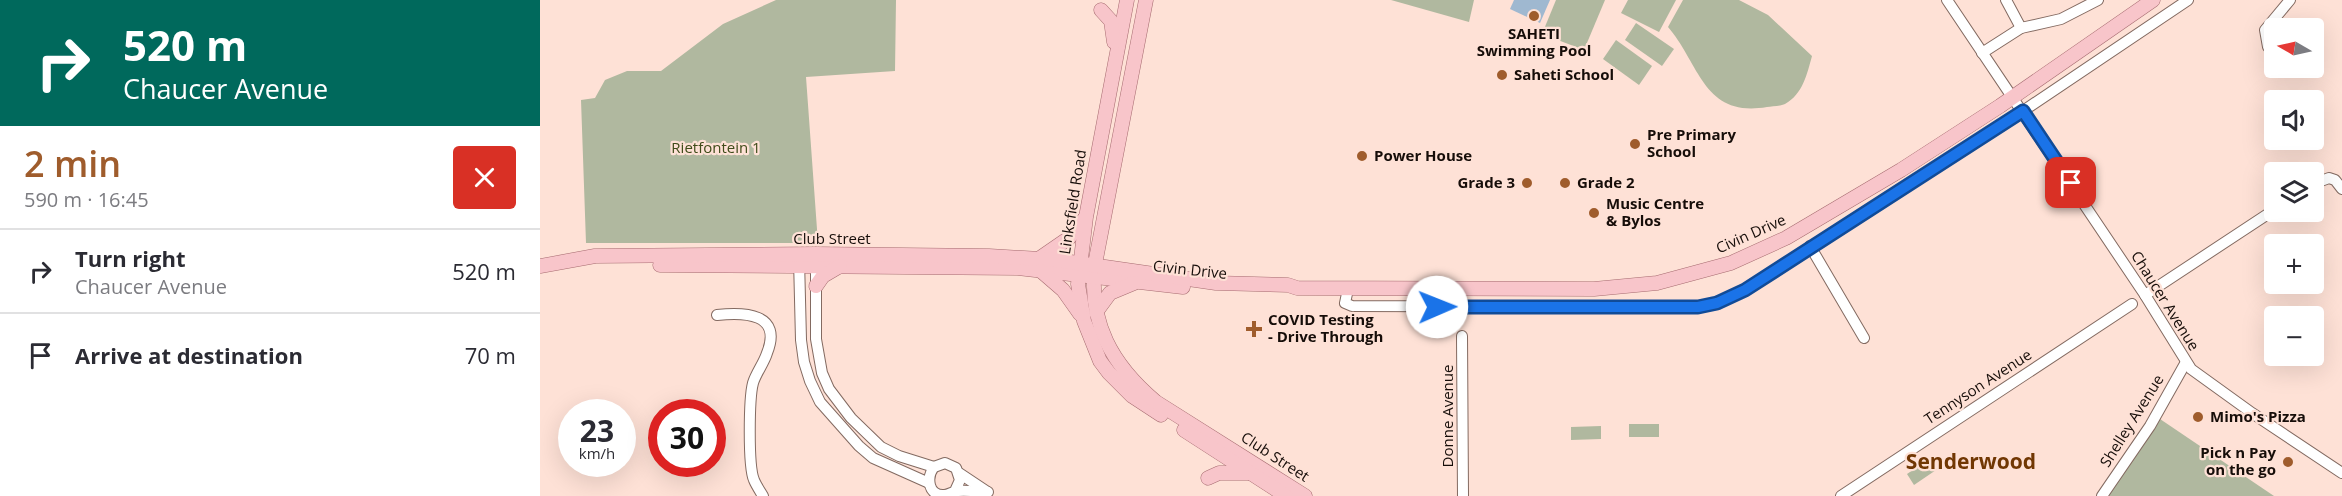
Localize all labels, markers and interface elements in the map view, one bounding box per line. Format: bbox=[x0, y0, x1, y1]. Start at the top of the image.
marker: SAHETI Swimming Pool bbox=[1527, 9, 1541, 23]
text: 520 m bbox=[123, 16, 247, 73]
north arrow bbox=[2264, 18, 2324, 78]
map controls bbox=[2264, 18, 2324, 366]
place label: SAHETI Swimming Pool bbox=[1477, 23, 1591, 60]
icon: right bbox=[24, 24, 102, 102]
place label: Saheti School bbox=[1514, 64, 1614, 84]
marker: Saheti School bbox=[1495, 68, 1509, 82]
text: Chaucer Avenue bbox=[123, 70, 328, 107]
button: sound bbox=[2264, 90, 2324, 150]
place label: Pre Primary School bbox=[1647, 124, 1736, 161]
park label: Rietfontein 1 bbox=[671, 137, 761, 157]
marker: Pre Primary School bbox=[1628, 137, 1642, 151]
text: 2 min bbox=[24, 139, 121, 188]
place label: Power House bbox=[1374, 145, 1472, 165]
button: close bbox=[453, 146, 516, 209]
street label: Linksfield Road bbox=[1054, 148, 1090, 256]
marker: Power House bbox=[1355, 149, 1369, 163]
pin bbox=[2045, 157, 2096, 208]
button: layers bbox=[2264, 162, 2324, 222]
icon: arrive bbox=[2054, 166, 2087, 199]
place label: Grade 3 bbox=[1457, 172, 1515, 192]
place label: Grade 2 bbox=[1577, 172, 1635, 192]
marker: Grade 3 bbox=[1520, 176, 1534, 190]
marker: Grade 2 bbox=[1558, 176, 1572, 190]
text: 590 m · 16:45 bbox=[24, 186, 149, 213]
place label: Music Centre & Bylos bbox=[1606, 193, 1704, 230]
marker: Music Centre & Bylos bbox=[1587, 206, 1601, 220]
street label: Civin Drive bbox=[1713, 209, 1789, 257]
street label: Club Street bbox=[793, 228, 871, 248]
button: + bbox=[2264, 234, 2324, 294]
text: Turn right bbox=[75, 243, 186, 273]
street label: Chaucer Avenue bbox=[2127, 247, 2205, 354]
icon: right bbox=[24, 255, 57, 288]
street label: Civin Drive bbox=[1152, 255, 1228, 283]
text: 520 m bbox=[452, 256, 516, 286]
text: Chaucer Avenue bbox=[75, 273, 227, 300]
position arrow bbox=[1405, 275, 1469, 339]
button: − bbox=[2264, 306, 2324, 366]
place label: COVID Testing - Drive Through bbox=[1268, 309, 1383, 346]
marker: COVID Testing - Drive Through bbox=[1245, 320, 1263, 338]
icon: arrive bbox=[24, 339, 57, 372]
text: Arrive at destination bbox=[75, 340, 303, 370]
text: 70 m bbox=[465, 340, 516, 370]
street label: Tennyson Avenue bbox=[1920, 344, 2035, 428]
street label: Donne Avenue bbox=[1437, 365, 1457, 467]
street label: Shelley Avenue bbox=[2095, 370, 2168, 470]
speed limit sign: 30 bbox=[648, 399, 726, 477]
place label: Mimo's Pizza bbox=[2210, 406, 2306, 426]
text: 23 bbox=[580, 410, 614, 451]
marker: Mimo's Pizza bbox=[2191, 410, 2205, 424]
street label: Club Street bbox=[1238, 427, 1313, 486]
place label: Pick n Pay on the go bbox=[2200, 442, 2276, 479]
text: km/h bbox=[579, 443, 615, 463]
district label: Senderwood bbox=[1906, 447, 2036, 475]
marker: Pick n Pay on the go bbox=[2281, 455, 2295, 469]

